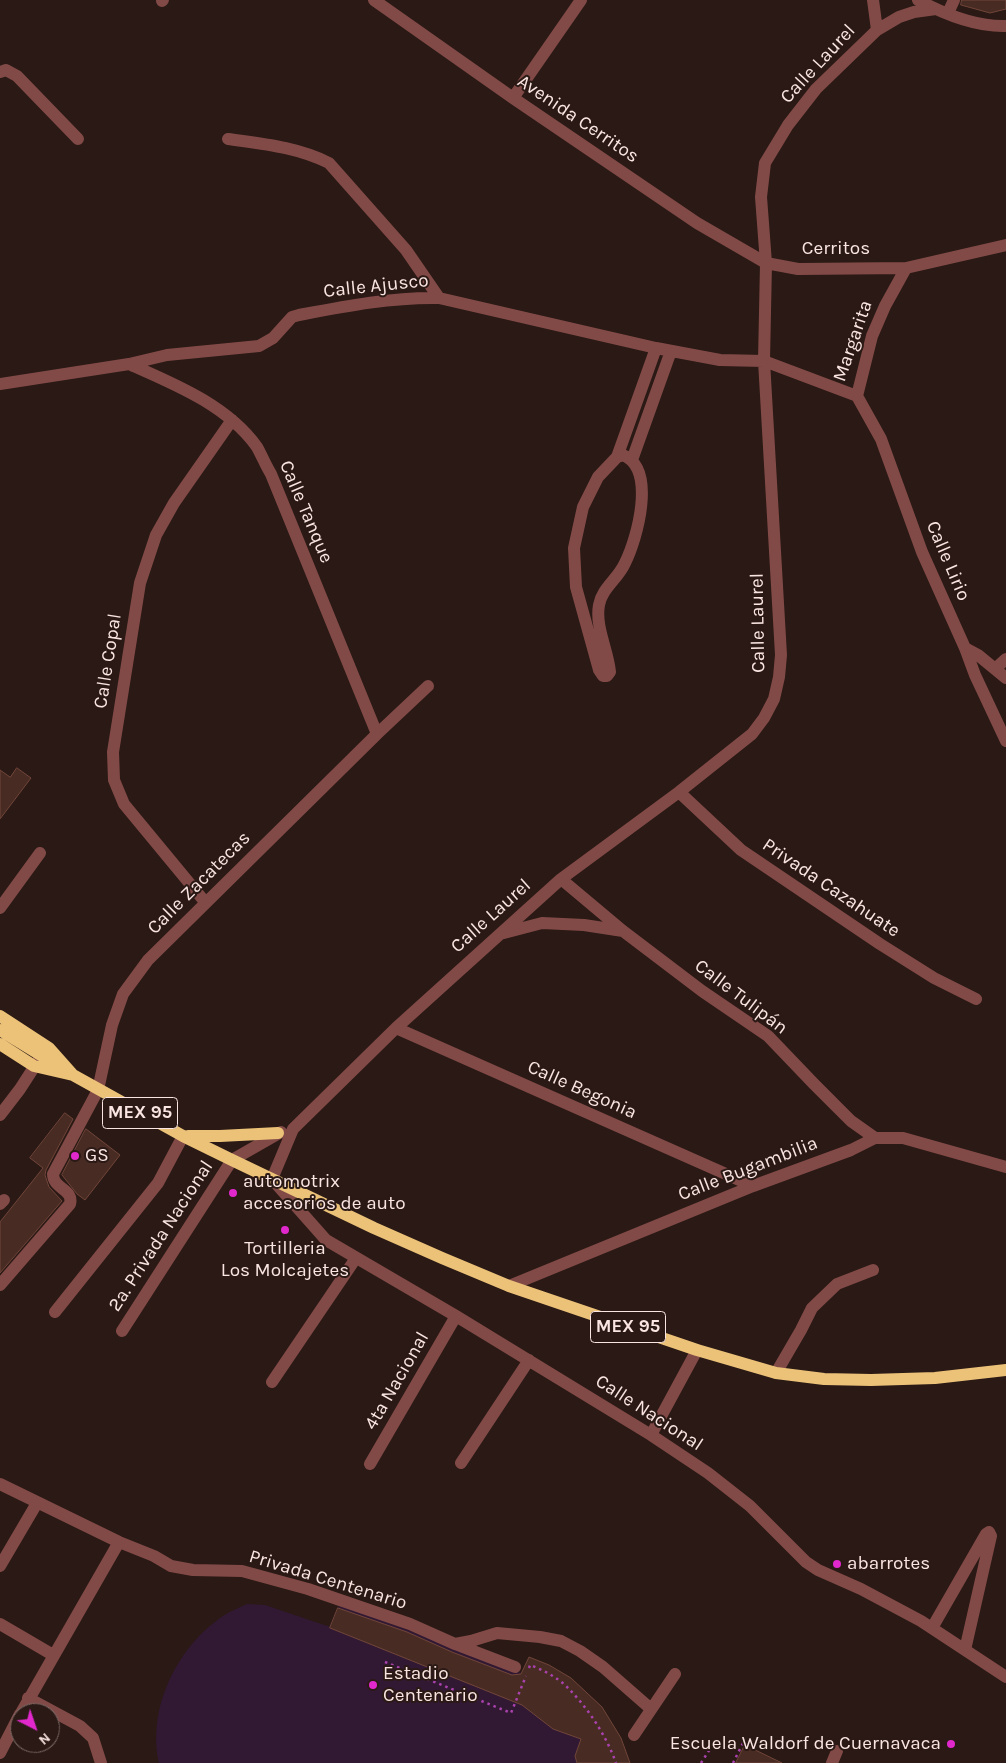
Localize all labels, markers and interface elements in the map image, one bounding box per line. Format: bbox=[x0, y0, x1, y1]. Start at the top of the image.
street label: Calle Laurel bbox=[776, 20, 860, 108]
street label: Avenida Cerritos bbox=[513, 70, 643, 168]
street label: Cerritos bbox=[802, 238, 870, 260]
street label: Calle Ajusco bbox=[322, 269, 430, 303]
street label: Margarita bbox=[828, 297, 878, 385]
street label: Calle Tanque bbox=[274, 457, 338, 567]
street label: Calle Lirio bbox=[921, 518, 975, 604]
street label: Calle Laurel bbox=[746, 573, 770, 673]
street label: Calle Copal bbox=[89, 612, 127, 710]
street label: Calle Zacatecas bbox=[143, 827, 255, 939]
street label: Privada Cazahuate bbox=[758, 833, 904, 943]
street label: Calle Laurel bbox=[446, 874, 536, 958]
street label: Calle Tulipán bbox=[690, 955, 792, 1039]
street label: Calle Begonia bbox=[524, 1056, 640, 1124]
road number: MEX 95 bbox=[102, 1098, 178, 1128]
street label: Calle Bugambilia bbox=[675, 1132, 821, 1206]
place label: GS bbox=[85, 1145, 109, 1167]
marker: GS bbox=[69, 1150, 81, 1162]
street label: 2a. Privada Nacional bbox=[104, 1156, 218, 1316]
place label: automotrix accesorios de auto bbox=[243, 1171, 406, 1215]
marker: automotrix accesorios de auto bbox=[227, 1187, 239, 1199]
marker: Tortilleria Los Molcajetes bbox=[279, 1224, 291, 1236]
place label: Tortilleria Los Molcajetes bbox=[221, 1238, 349, 1282]
road number: MEX 95 bbox=[590, 1311, 666, 1342]
street label: 4ta Nacional bbox=[360, 1328, 434, 1434]
street label: Calle Nacional bbox=[591, 1370, 707, 1456]
street label: Privada Centenario bbox=[246, 1545, 410, 1615]
place label: abarrotes bbox=[847, 1553, 930, 1575]
marker: abarrotes bbox=[831, 1558, 843, 1570]
place label: Estadio Centenario bbox=[383, 1663, 478, 1707]
marker: Estadio Centenario bbox=[367, 1679, 379, 1691]
north arrow bbox=[10, 1703, 60, 1753]
text: N bbox=[35, 1729, 54, 1749]
place label: Escuela Waldorf de Cuernavaca bbox=[670, 1733, 941, 1755]
marker: Escuela Waldorf de Cuernavaca bbox=[945, 1738, 957, 1750]

